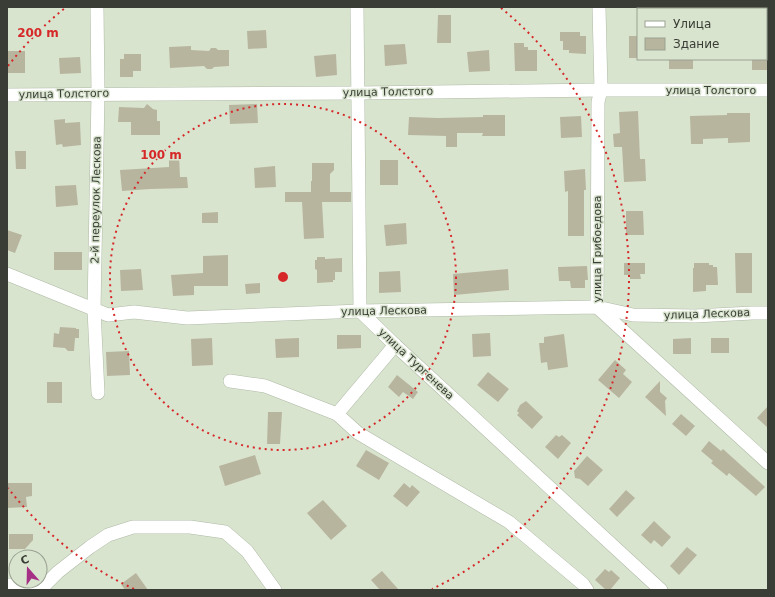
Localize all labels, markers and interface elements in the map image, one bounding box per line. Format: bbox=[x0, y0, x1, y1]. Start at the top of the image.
legend bbox=[637, 8, 767, 60]
text: Улица bbox=[673, 17, 711, 31]
text: 200 m bbox=[17, 26, 59, 40]
text: Здание bbox=[673, 37, 719, 51]
street label: улица Толстого bbox=[666, 84, 757, 97]
street label: улица Толстого bbox=[343, 85, 434, 99]
street label: улица Толстого bbox=[19, 87, 110, 101]
street label: 2-й переулок Лескова bbox=[88, 136, 104, 264]
text: 100 m bbox=[140, 148, 182, 162]
street label: улица Грибоедова bbox=[591, 195, 604, 303]
centre of rings bbox=[276, 270, 290, 284]
street label: улица Лескова bbox=[341, 304, 427, 318]
street label: улица Лескова bbox=[664, 306, 750, 322]
street label: улица Тургенева bbox=[376, 326, 456, 402]
north arrow bbox=[8, 549, 48, 589]
text: С bbox=[19, 553, 31, 568]

